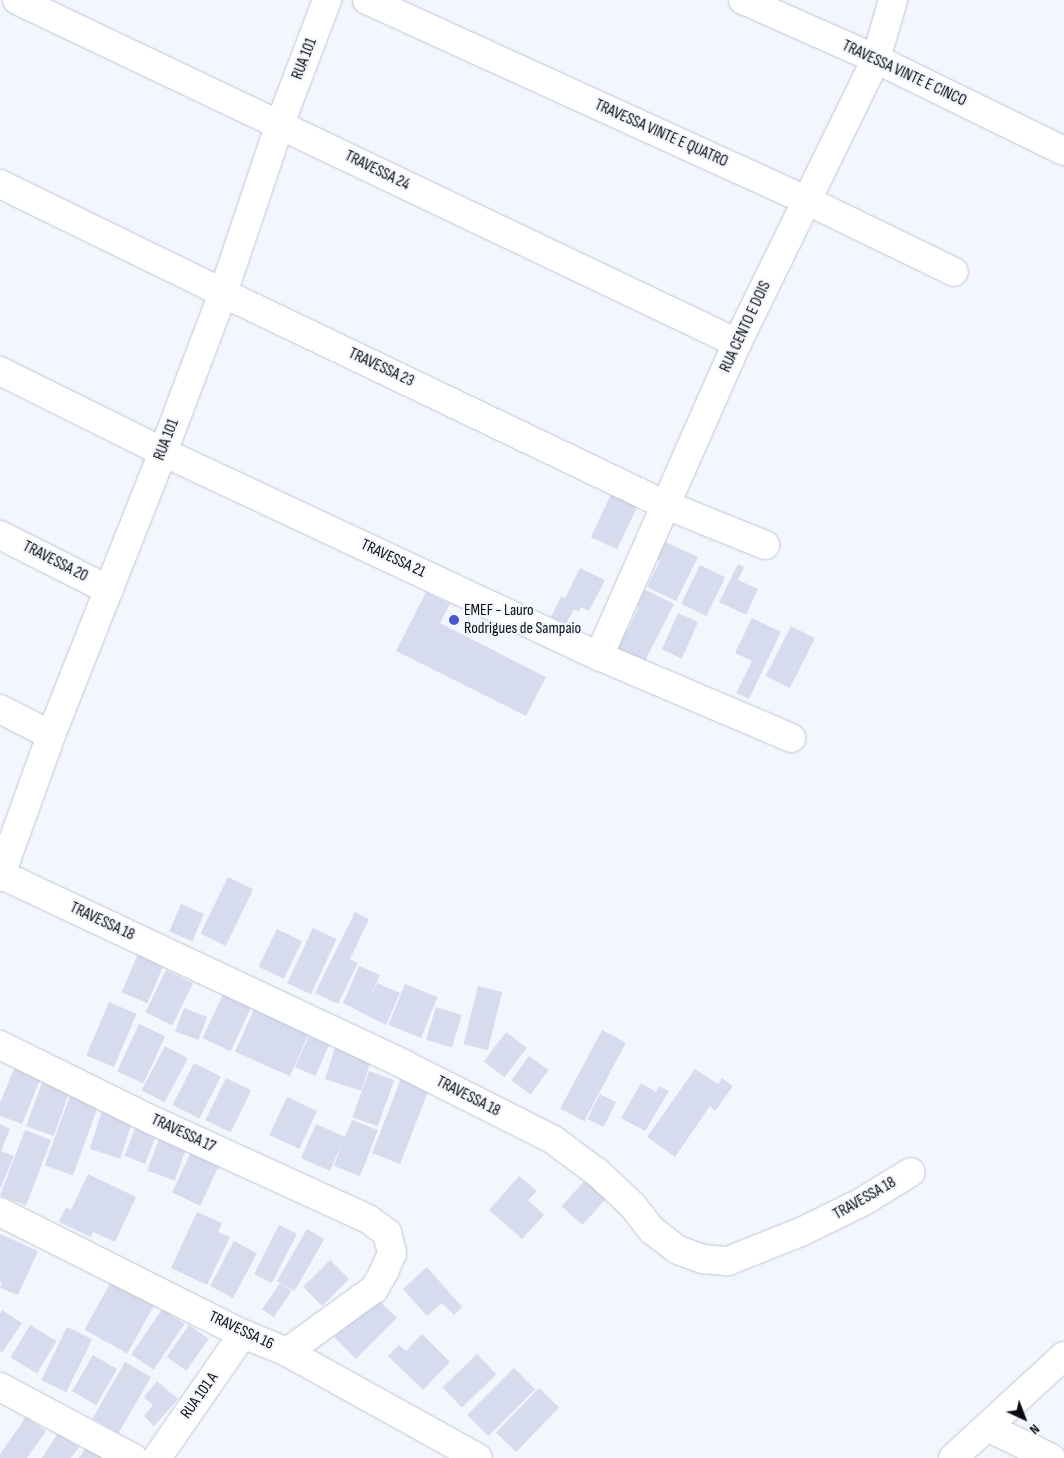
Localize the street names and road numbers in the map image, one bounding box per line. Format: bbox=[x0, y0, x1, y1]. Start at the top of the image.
street label: RUA 101 bbox=[288, 36, 322, 82]
street label: TRAVESSA VINTE E CINCO bbox=[839, 37, 969, 111]
street label: TRAVESSA VINTE E QUATRO bbox=[591, 96, 731, 172]
street label: TRAVESSA 24 bbox=[341, 147, 413, 195]
street label: RUA CENTO E DOIS bbox=[716, 278, 776, 376]
street label: TRAVESSA 23 bbox=[345, 344, 417, 392]
street label: RUA 101 bbox=[150, 417, 184, 463]
street label: TRAVESSA 21 bbox=[358, 536, 428, 582]
street label: TRAVESSA 20 bbox=[19, 537, 91, 587]
street label: TRAVESSA 18 bbox=[67, 899, 137, 945]
street label: TRAVESSA 18 bbox=[433, 1073, 503, 1121]
street label: TRAVESSA 17 bbox=[148, 1111, 218, 1157]
street label: TRAVESSA 18 bbox=[830, 1173, 900, 1225]
street label: TRAVESSA 16 bbox=[206, 1308, 276, 1354]
street label: RUA 101 A bbox=[177, 1369, 223, 1423]

